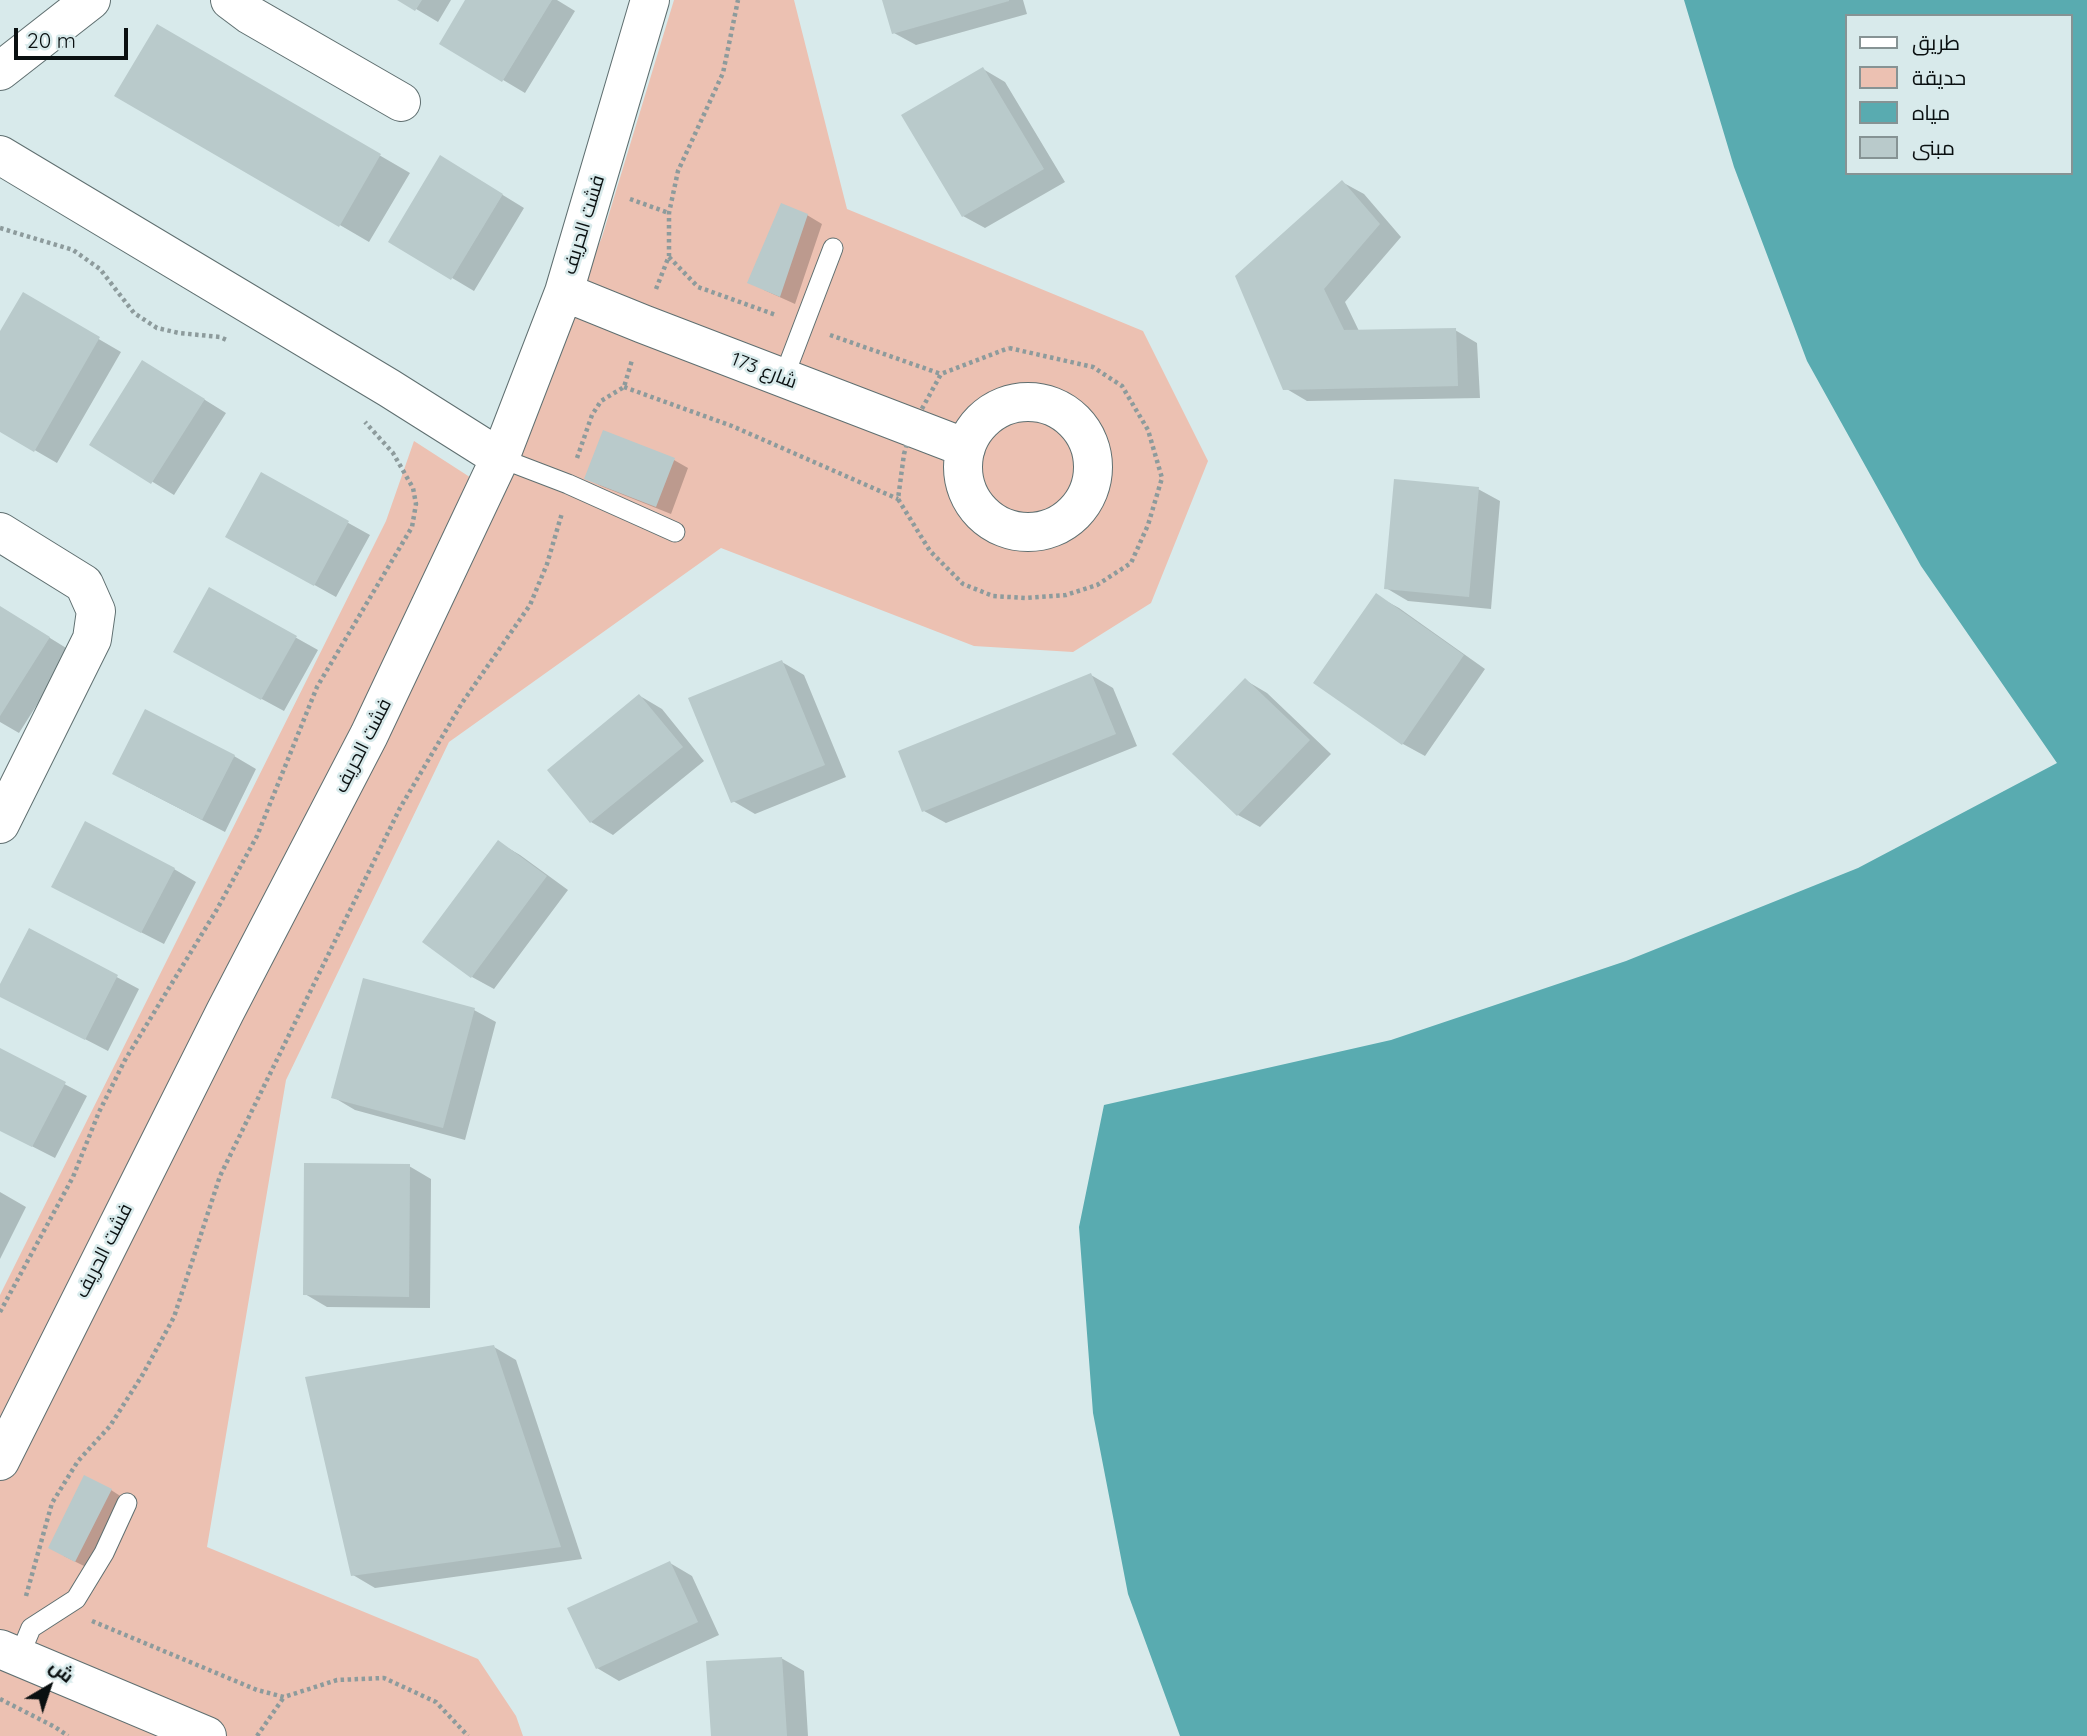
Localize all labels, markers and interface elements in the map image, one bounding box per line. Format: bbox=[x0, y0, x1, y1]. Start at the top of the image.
scale bar bbox=[18, 14, 131, 58]
legend bbox=[1846, 14, 2073, 175]
text: 20 m bbox=[27, 27, 76, 53]
text: طريق bbox=[1912, 29, 1960, 55]
text: حديقة bbox=[1912, 64, 1966, 90]
text: مياه bbox=[1912, 99, 1950, 125]
text: مبنى bbox=[1912, 134, 1955, 160]
street label: فشت الحريف bbox=[558, 173, 610, 277]
street label: شارع 173 bbox=[728, 348, 800, 394]
street label: فشت الحريف bbox=[330, 695, 396, 797]
street label: فشت الحريف bbox=[71, 1200, 137, 1302]
north arrow bbox=[14, 1652, 84, 1722]
text: ش bbox=[45, 1654, 79, 1688]

